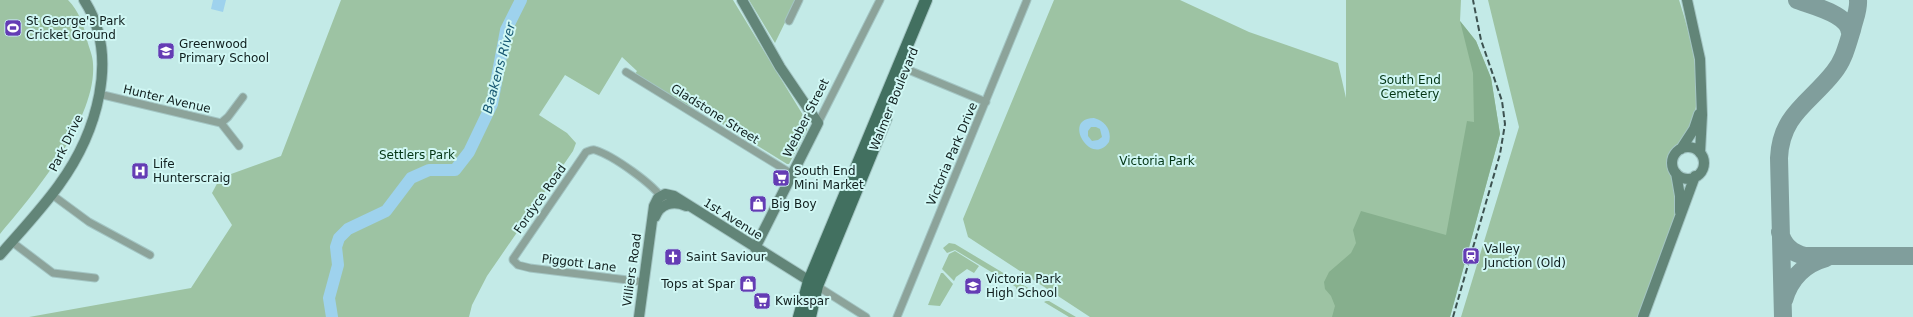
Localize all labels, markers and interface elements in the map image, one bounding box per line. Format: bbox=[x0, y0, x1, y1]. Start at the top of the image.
place label: St George's Park Cricket Ground bbox=[26, 14, 125, 42]
sports icon: St George's Park Cricket Ground bbox=[3, 18, 23, 38]
water label: Baakens River bbox=[480, 19, 519, 115]
place label: Greenwood Primary School bbox=[179, 37, 269, 65]
school or university icon: Greenwood Primary School bbox=[156, 41, 176, 61]
street label: Walmer Boulevard bbox=[867, 45, 921, 153]
park label: South End Cemetery bbox=[1379, 73, 1441, 101]
street label: Webber Street bbox=[780, 76, 832, 160]
street label: Gladstone Street bbox=[668, 81, 762, 147]
street label: Hunter Avenue bbox=[122, 82, 212, 116]
street label: Victoria Park Drive bbox=[924, 100, 980, 208]
street label: Park Drive bbox=[46, 112, 86, 174]
park label: Settlers Park bbox=[379, 148, 455, 162]
park label: Victoria Park bbox=[1119, 154, 1195, 168]
place label: Life Hunterscraig bbox=[153, 157, 230, 185]
hospital icon: Life Hunterscraig bbox=[130, 161, 150, 181]
street label: Fordyce Road bbox=[511, 162, 569, 236]
place label: South End Mini Market bbox=[794, 164, 864, 192]
supermarket icon: South End Mini Market bbox=[771, 168, 791, 188]
shop icon: Big Boy bbox=[748, 194, 768, 214]
street label: 1st Avenue bbox=[701, 195, 765, 243]
place label: Big Boy bbox=[771, 197, 817, 211]
street label: Villiers Road bbox=[620, 232, 644, 308]
place label: Valley Junction (Old) bbox=[1483, 242, 1566, 270]
station icon: Valley Junction (Old) bbox=[1461, 246, 1481, 266]
church icon: Saint Saviour bbox=[663, 247, 683, 267]
place label: Saint Saviour bbox=[686, 250, 766, 264]
street label: Piggott Lane bbox=[541, 251, 617, 275]
place label: Victoria Park High School bbox=[986, 272, 1061, 300]
shop icon: Tops at Spar bbox=[738, 274, 758, 294]
school or university icon: Victoria Park High School bbox=[963, 276, 983, 296]
place label: Tops at Spar bbox=[660, 277, 735, 291]
supermarket icon: Kwikspar bbox=[752, 291, 772, 311]
place label: Kwikspar bbox=[775, 294, 829, 308]

